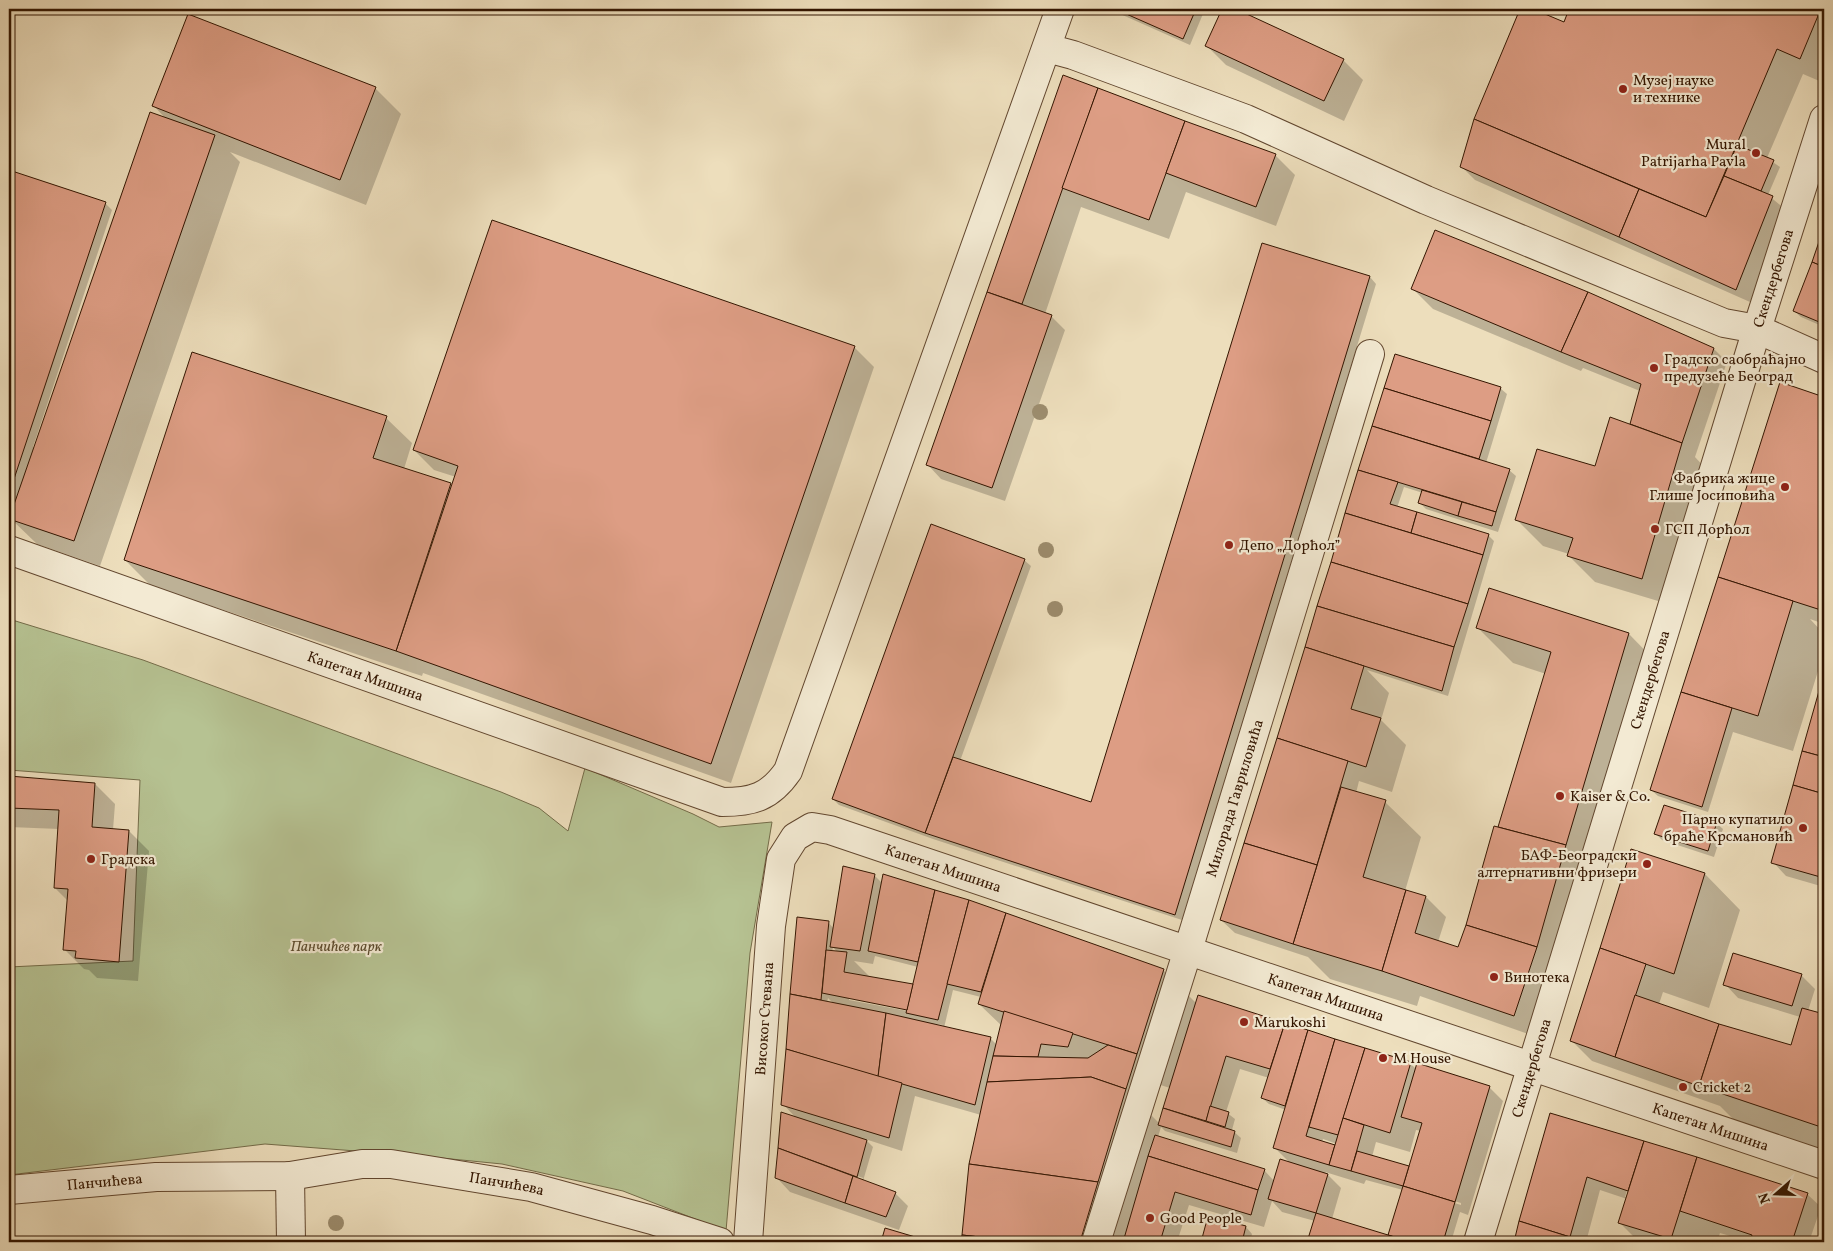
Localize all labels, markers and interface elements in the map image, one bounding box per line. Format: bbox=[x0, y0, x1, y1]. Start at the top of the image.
place label: Музеј науке и технике bbox=[1633, 71, 1714, 109]
marker: Музеј науке и технике bbox=[1617, 83, 1629, 95]
place label: Mural Patrijarha Pavla bbox=[1641, 135, 1746, 173]
marker: Mural Patrijarha Pavla bbox=[1750, 147, 1762, 159]
street label: Скендербегова bbox=[1749, 227, 1800, 331]
place label: Градско саобраћајно предузеће Београд bbox=[1664, 350, 1806, 388]
marker: Градско саобраћајно предузеће Београд bbox=[1648, 362, 1660, 374]
place label: Фабрика жице Глише Јосиповића bbox=[1649, 469, 1775, 507]
marker: Фабрика жице Глише Јосиповића bbox=[1779, 481, 1791, 493]
place label: ГСП Дорћол bbox=[1665, 520, 1750, 541]
marker: ГСП Дорћол bbox=[1649, 523, 1661, 535]
place label: Депо „Дорћол” bbox=[1239, 536, 1340, 557]
marker: Депо „Дорћол” bbox=[1223, 539, 1235, 551]
street label: Скендербегова bbox=[1626, 628, 1676, 732]
street label: Капетан Мишина bbox=[304, 647, 426, 708]
street label: Милорада Гавриловића bbox=[1202, 717, 1270, 880]
place label: Kaiser & Co. bbox=[1570, 787, 1650, 808]
marker: Kaiser & Co. bbox=[1554, 790, 1566, 802]
place label: Парно купатило браће Крсмановић bbox=[1664, 810, 1793, 848]
marker: Парно купатило браће Крсмановић bbox=[1797, 822, 1809, 834]
street label: Капетан Мишина bbox=[882, 840, 1004, 899]
place label: БАФ-Београдски алтернативни фризери bbox=[1477, 846, 1637, 884]
place label: Градска bbox=[101, 850, 156, 871]
marker: Градска bbox=[85, 853, 97, 865]
marker: БАФ-Београдски алтернативни фризери bbox=[1641, 858, 1653, 870]
park label: Панчићев парк bbox=[290, 937, 382, 958]
street label: Високог Стевана bbox=[751, 961, 780, 1076]
place label: Винотека bbox=[1504, 968, 1570, 989]
street label: Капетан Мишина bbox=[1264, 969, 1387, 1028]
marker: Винотека bbox=[1488, 971, 1500, 983]
place label: Marukoshi bbox=[1254, 1013, 1326, 1034]
marker: Marukoshi bbox=[1238, 1016, 1250, 1028]
street label: Скендербегова bbox=[1508, 1016, 1558, 1121]
place label: M House bbox=[1393, 1049, 1451, 1070]
marker: M House bbox=[1377, 1052, 1389, 1064]
place label: Cricket 2 bbox=[1693, 1078, 1751, 1099]
marker: Cricket 2 bbox=[1677, 1081, 1689, 1093]
street label: Капетан Мишина bbox=[1649, 1099, 1771, 1158]
street label: Панчићева bbox=[467, 1168, 547, 1202]
north arrow bbox=[1750, 1168, 1800, 1218]
street label: Панчићева bbox=[66, 1169, 144, 1197]
text: N bbox=[1755, 1190, 1776, 1206]
place label: Good People bbox=[1160, 1209, 1242, 1230]
marker: Good People bbox=[1144, 1212, 1156, 1224]

